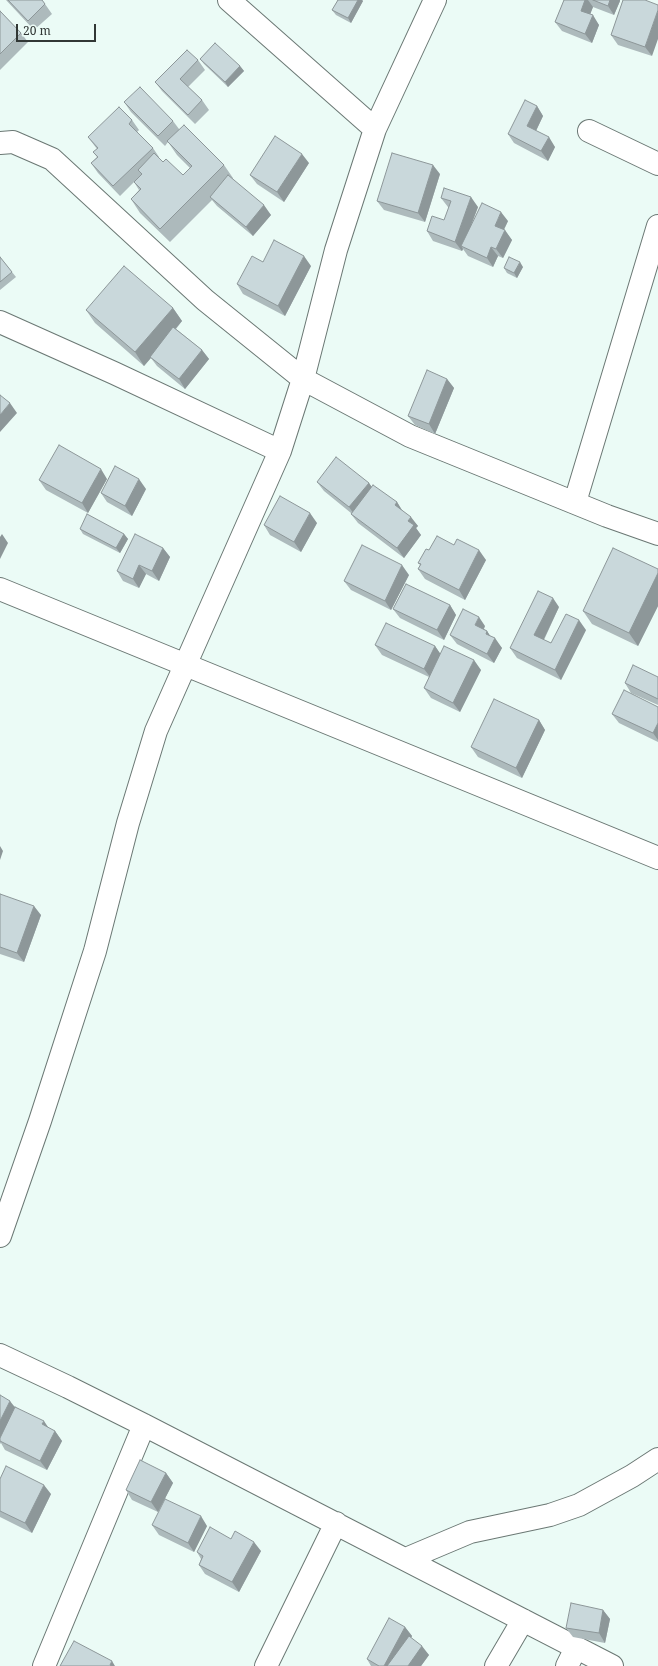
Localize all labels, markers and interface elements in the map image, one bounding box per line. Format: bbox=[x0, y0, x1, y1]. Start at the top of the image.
scale bar bbox=[18, 16, 98, 42]
text: 20 m bbox=[23, 22, 51, 39]

